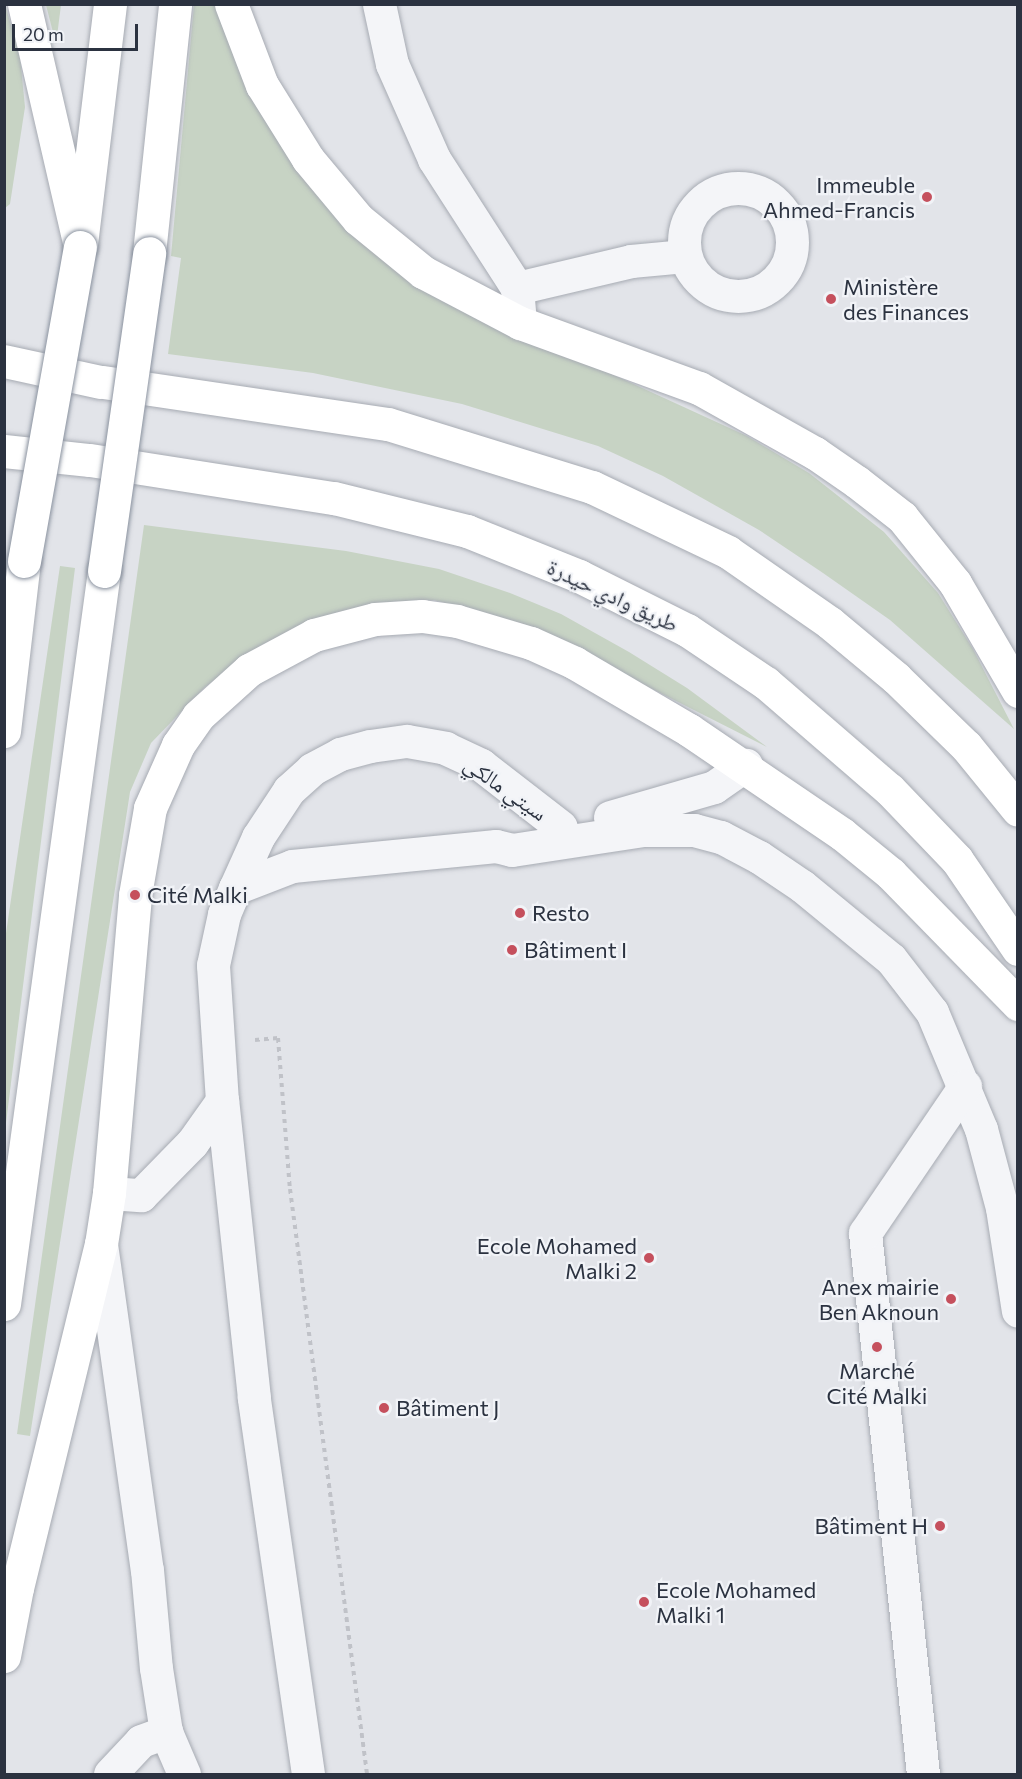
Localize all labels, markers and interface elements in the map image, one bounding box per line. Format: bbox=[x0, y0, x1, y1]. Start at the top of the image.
scale bar bbox=[15, 12, 141, 50]
text: 20 m bbox=[23, 23, 64, 45]
place label: Immeuble Ahmed-Francis bbox=[763, 171, 915, 222]
marker: Immeuble Ahmed-Francis bbox=[920, 190, 934, 204]
place label: Ministère des Finances bbox=[843, 273, 969, 324]
marker: Ministère des Finances bbox=[824, 292, 838, 306]
street label: طريق وادي حيدرة bbox=[543, 553, 683, 637]
street label: سيتي مالكي bbox=[459, 750, 553, 826]
place label: Cité Malki bbox=[147, 882, 248, 908]
marker: Cité Malki bbox=[128, 888, 142, 902]
place label: Resto bbox=[532, 900, 590, 926]
marker: Resto bbox=[513, 906, 527, 920]
place label: Bâtiment I bbox=[524, 937, 627, 963]
marker: Bâtiment I bbox=[505, 943, 519, 957]
place label: Ecole Mohamed Malki 2 bbox=[477, 1232, 637, 1284]
marker: Ecole Mohamed Malki 2 bbox=[642, 1251, 656, 1265]
place label: Anex mairie Ben Aknoun bbox=[819, 1273, 939, 1324]
marker: Anex mairie Ben Aknoun bbox=[944, 1292, 958, 1306]
marker: Marché Cité Malki bbox=[870, 1340, 884, 1354]
place label: Marché Cité Malki bbox=[827, 1357, 927, 1408]
place label: Bâtiment J bbox=[396, 1395, 499, 1421]
marker: Bâtiment J bbox=[377, 1401, 391, 1415]
place label: Bâtiment H bbox=[815, 1513, 928, 1539]
marker: Bâtiment H bbox=[933, 1519, 947, 1533]
place label: Ecole Mohamed Malki 1 bbox=[656, 1576, 816, 1628]
marker: Ecole Mohamed Malki 1 bbox=[637, 1595, 651, 1609]

